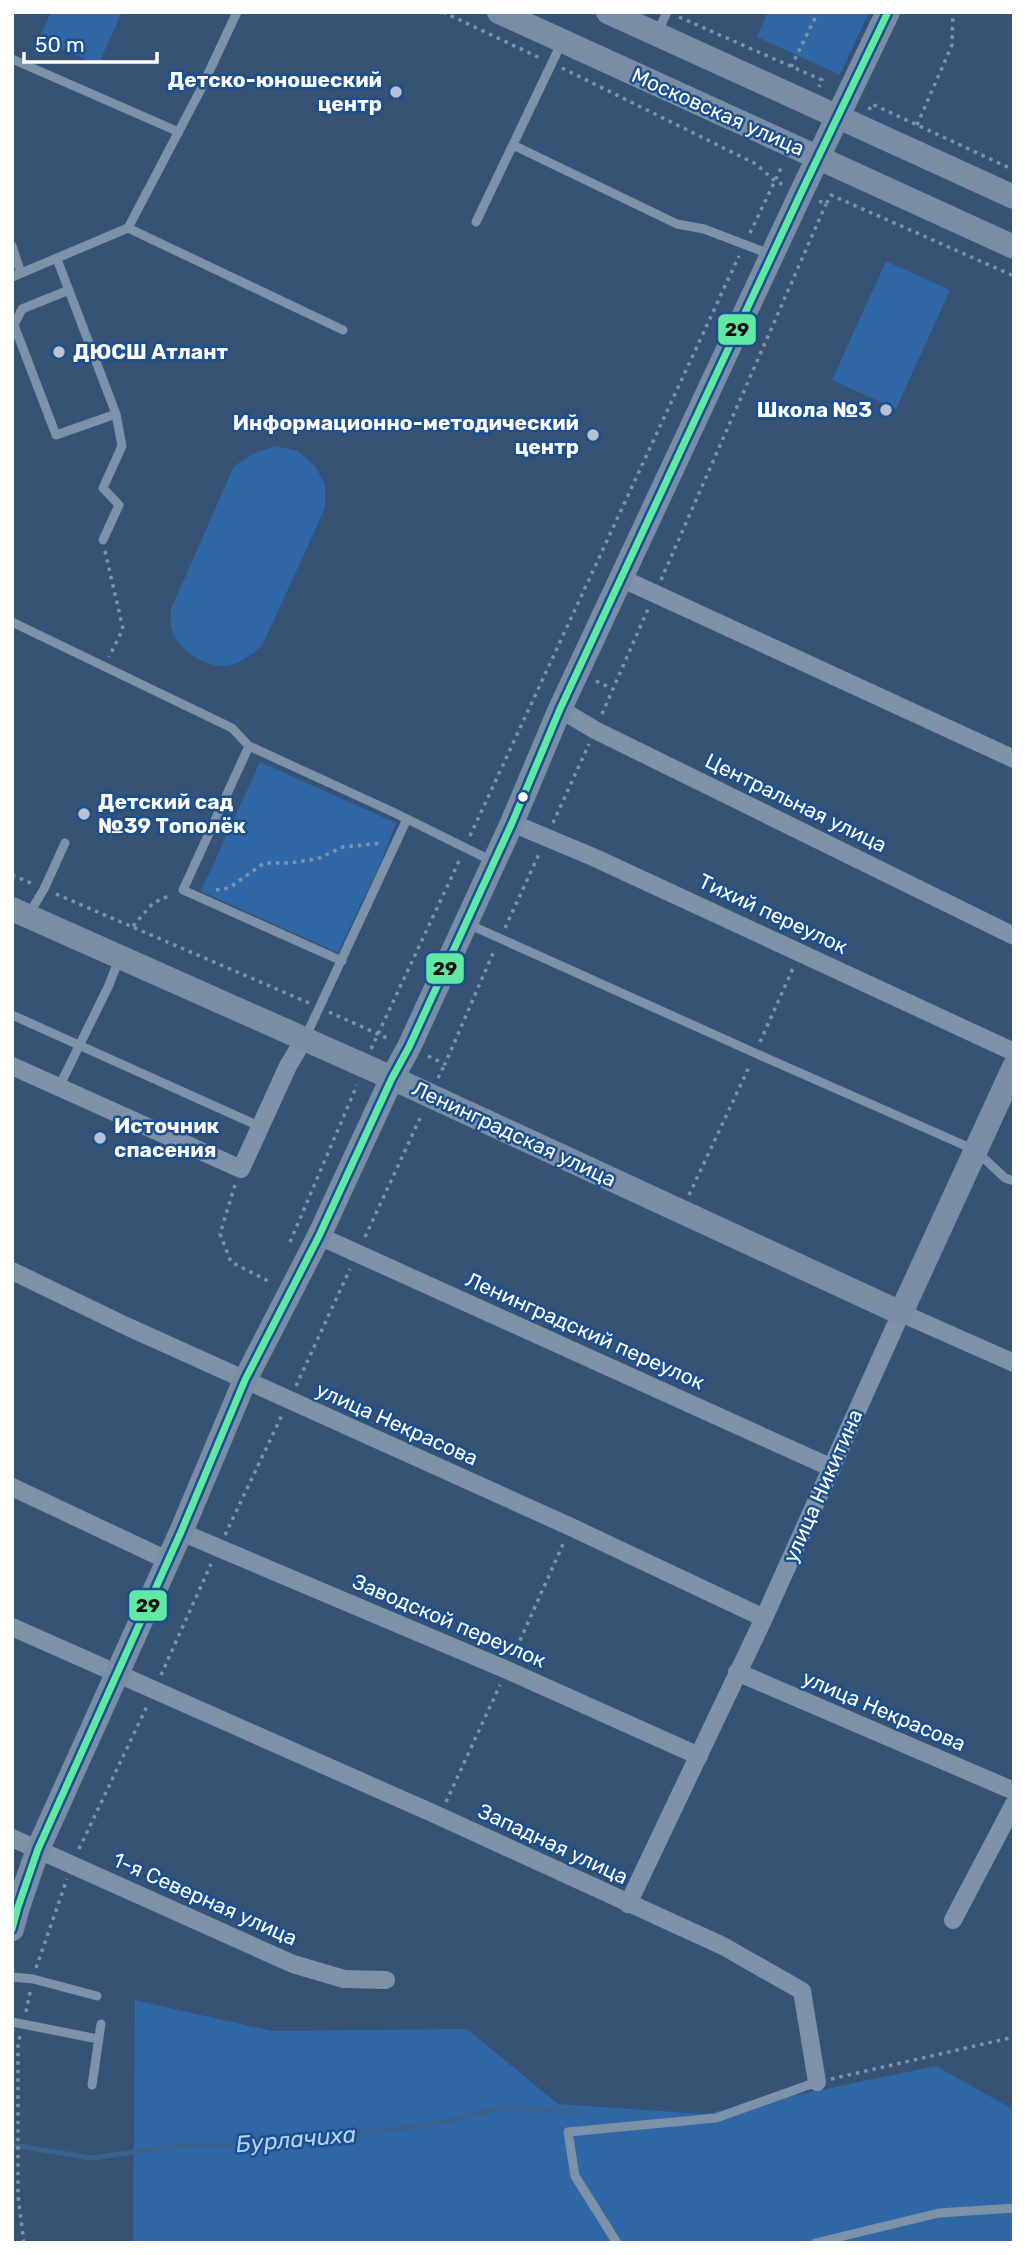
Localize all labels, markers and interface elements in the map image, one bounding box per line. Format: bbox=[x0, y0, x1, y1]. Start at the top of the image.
scale bar bbox=[24, 21, 158, 65]
text: 50 m bbox=[35, 32, 85, 57]
street label: Московская улица bbox=[628, 62, 808, 161]
place label: Детско-юношеский центр bbox=[168, 67, 382, 116]
marker: Детско-юношеский центр bbox=[388, 84, 404, 100]
line badge: 29 bbox=[717, 313, 757, 346]
text: 29 bbox=[725, 318, 749, 341]
place label: ДЮСШ Атлант bbox=[73, 339, 229, 364]
marker: ДЮСШ Атлант bbox=[51, 344, 67, 360]
place label: Школа №3 bbox=[757, 397, 872, 422]
marker: Школа №3 bbox=[878, 402, 894, 418]
place label: Информационно-методический центр bbox=[233, 410, 579, 459]
marker: Информационно-методический центр bbox=[585, 427, 601, 443]
street label: Центральная улица bbox=[701, 748, 891, 857]
place label: Детский сад №39 Тополёк bbox=[98, 789, 246, 838]
unlabelled marker bbox=[516, 790, 530, 804]
marker: Детский сад №39 Тополёк bbox=[76, 806, 92, 822]
street label: Тихий переулок bbox=[695, 868, 852, 959]
line badge: 29 bbox=[425, 952, 465, 985]
text: 29 bbox=[433, 957, 457, 980]
street label: Ленинградская улица bbox=[408, 1075, 620, 1192]
place label: Источник спасения bbox=[114, 1113, 220, 1162]
marker: Источник спасения bbox=[92, 1130, 108, 1146]
street label: Ленинградский переулок bbox=[462, 1267, 708, 1395]
street label: улица Некрасова bbox=[312, 1377, 482, 1470]
street label: улица Никитина bbox=[778, 1405, 868, 1566]
street label: Заводской переулок bbox=[349, 1568, 550, 1673]
line badge: 29 bbox=[128, 1589, 168, 1622]
text: 29 bbox=[136, 1594, 160, 1617]
street label: улица Некрасова bbox=[799, 1665, 969, 1756]
street label: Западная улица bbox=[474, 1798, 632, 1889]
street label: 1-я Северная улица bbox=[109, 1847, 301, 1950]
water label: Бурлачиха bbox=[235, 2120, 357, 2158]

